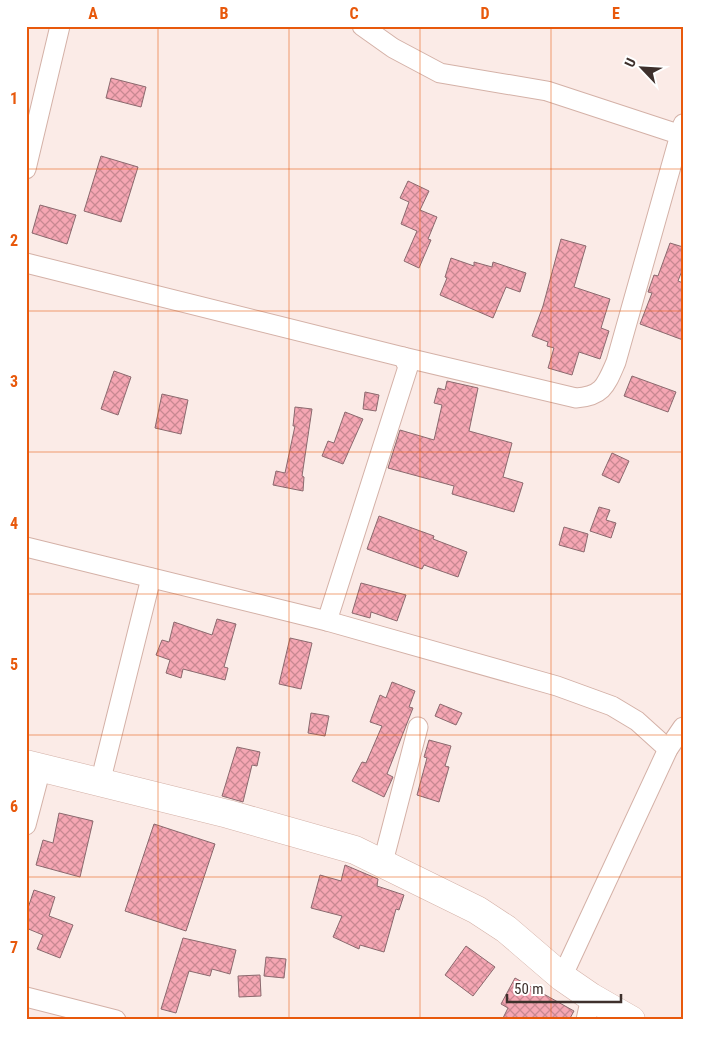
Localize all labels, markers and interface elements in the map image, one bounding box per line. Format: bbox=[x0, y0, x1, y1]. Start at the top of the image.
text: A bbox=[88, 4, 98, 23]
text: B bbox=[220, 4, 229, 23]
text: C bbox=[349, 4, 359, 23]
text: D bbox=[480, 4, 490, 23]
text: E bbox=[612, 4, 620, 23]
north arrow bbox=[616, 42, 666, 92]
text: U bbox=[621, 55, 639, 70]
text: 1 bbox=[10, 89, 18, 108]
text: 2 bbox=[10, 231, 18, 250]
text: 3 bbox=[10, 372, 18, 391]
text: 4 bbox=[10, 514, 18, 533]
text: 5 bbox=[10, 655, 18, 674]
text: 6 bbox=[10, 797, 18, 816]
text: 7 bbox=[10, 938, 18, 957]
scale bar bbox=[507, 971, 620, 1003]
text: 50 m bbox=[514, 980, 544, 998]

